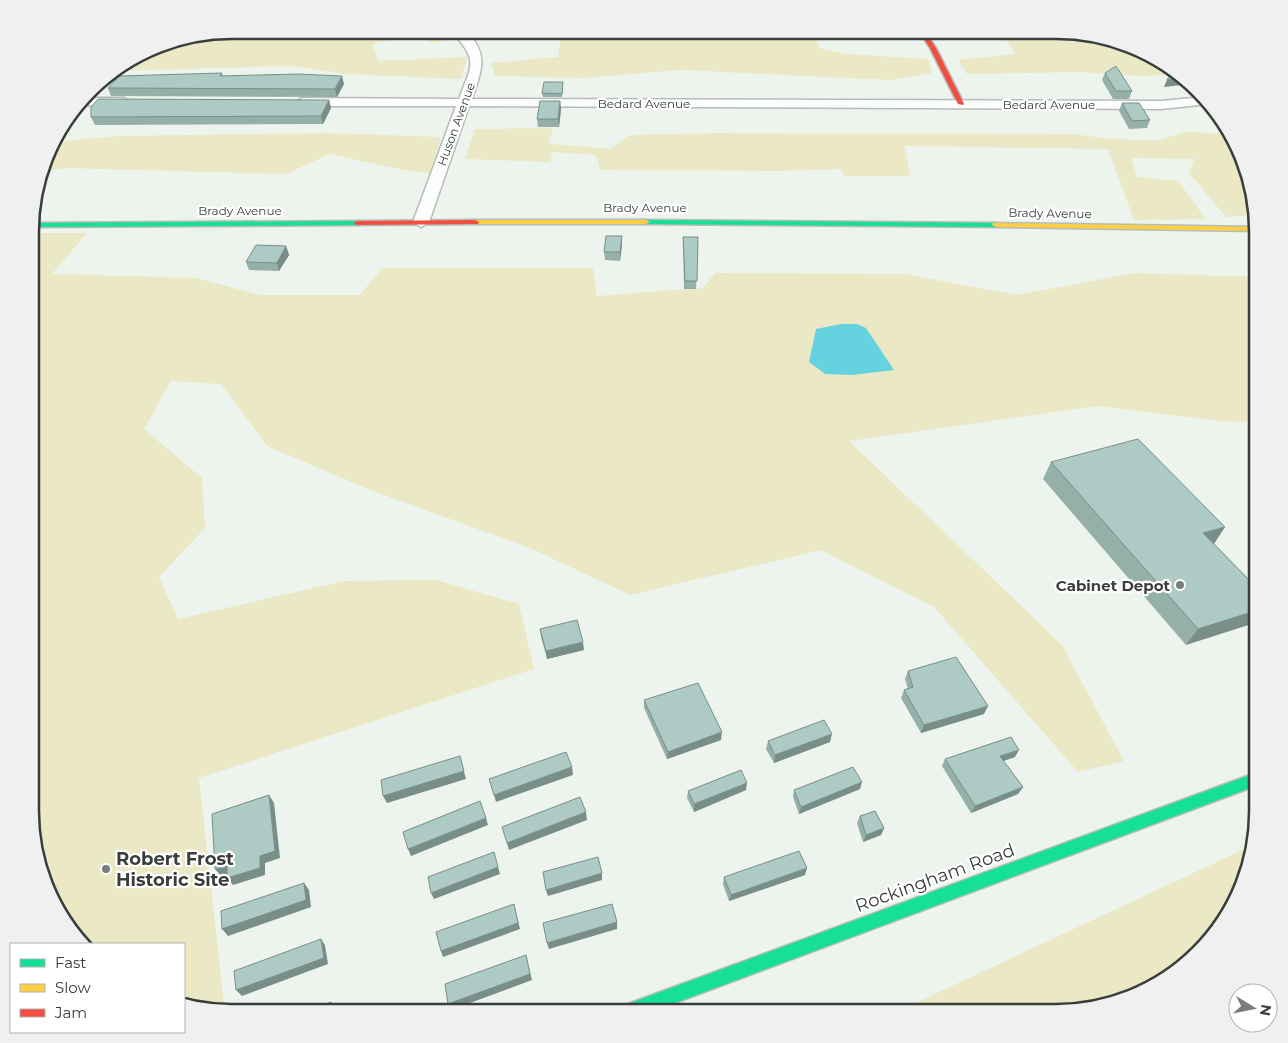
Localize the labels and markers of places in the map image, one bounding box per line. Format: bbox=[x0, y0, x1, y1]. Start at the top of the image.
place label: Cabinet Depot bbox=[1056, 576, 1170, 595]
marker: Cabinet Depot bbox=[1174, 579, 1186, 591]
place label: Robert Frost Historic Site bbox=[116, 848, 234, 891]
marker: Robert Frost Historic Site bbox=[100, 863, 112, 875]

